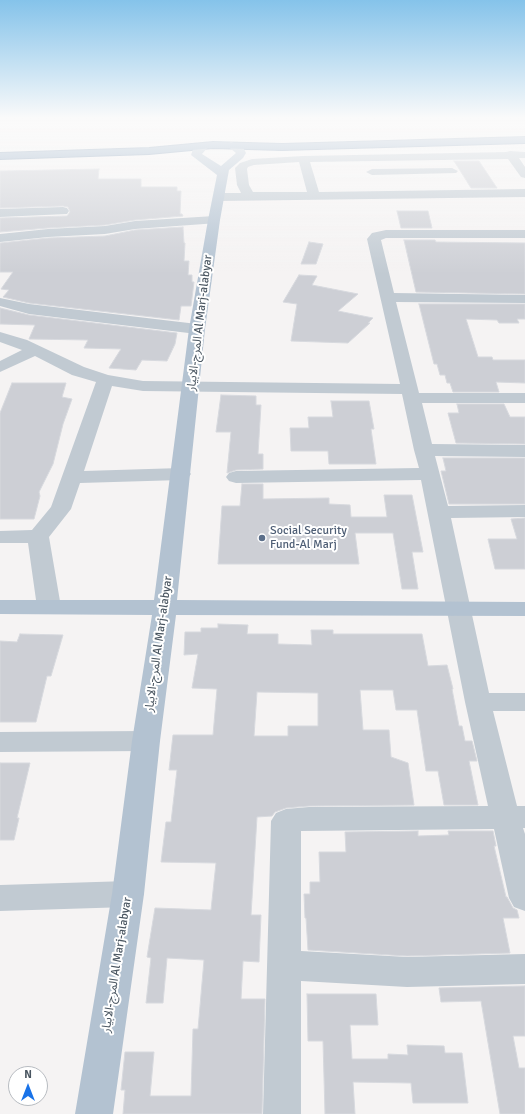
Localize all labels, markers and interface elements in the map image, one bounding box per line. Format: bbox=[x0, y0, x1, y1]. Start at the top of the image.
street label: المرج-الابيار Al Marj-alabyar bbox=[185, 254, 215, 392]
place label: Social Security Fund-Al Marj bbox=[270, 524, 347, 552]
marker: Social Security Fund-Al Marj bbox=[257, 533, 267, 543]
street label: المرج-الابيار Al Marj-alabyar bbox=[142, 575, 176, 713]
street label: المرج-الابيار Al Marj-alabyar bbox=[99, 896, 135, 1034]
north arrow bbox=[8, 1066, 48, 1106]
text: N bbox=[24, 1068, 32, 1081]

